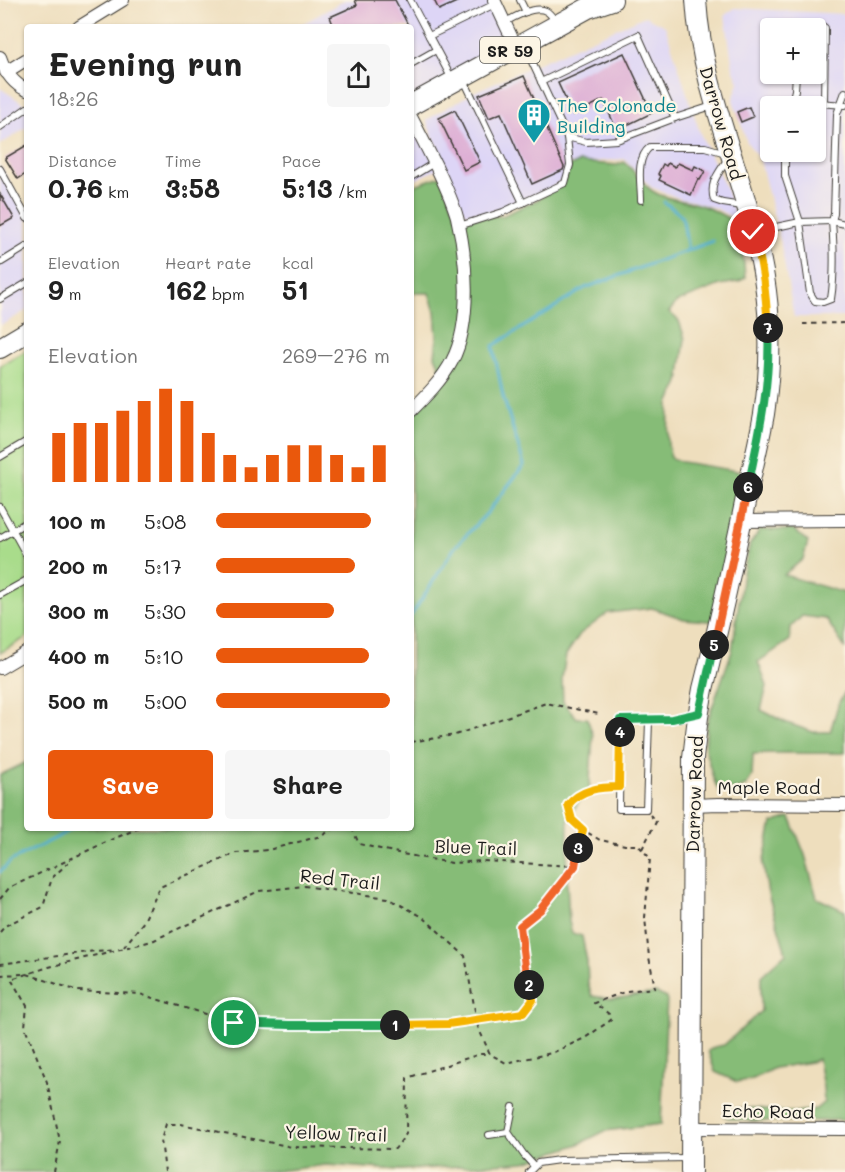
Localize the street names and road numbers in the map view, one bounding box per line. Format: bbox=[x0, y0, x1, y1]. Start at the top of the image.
road number: SR 59 bbox=[480, 37, 540, 63]
street label: Darrow Road bbox=[694, 64, 750, 182]
street label: Darrow Road bbox=[680, 735, 708, 853]
street label: Maple Road bbox=[718, 775, 820, 799]
street label: Blue Trail bbox=[434, 834, 518, 860]
street label: Red Trail bbox=[299, 863, 381, 895]
street label: Echo Road bbox=[722, 1098, 814, 1124]
street label: Yellow Trail bbox=[284, 1119, 388, 1147]

